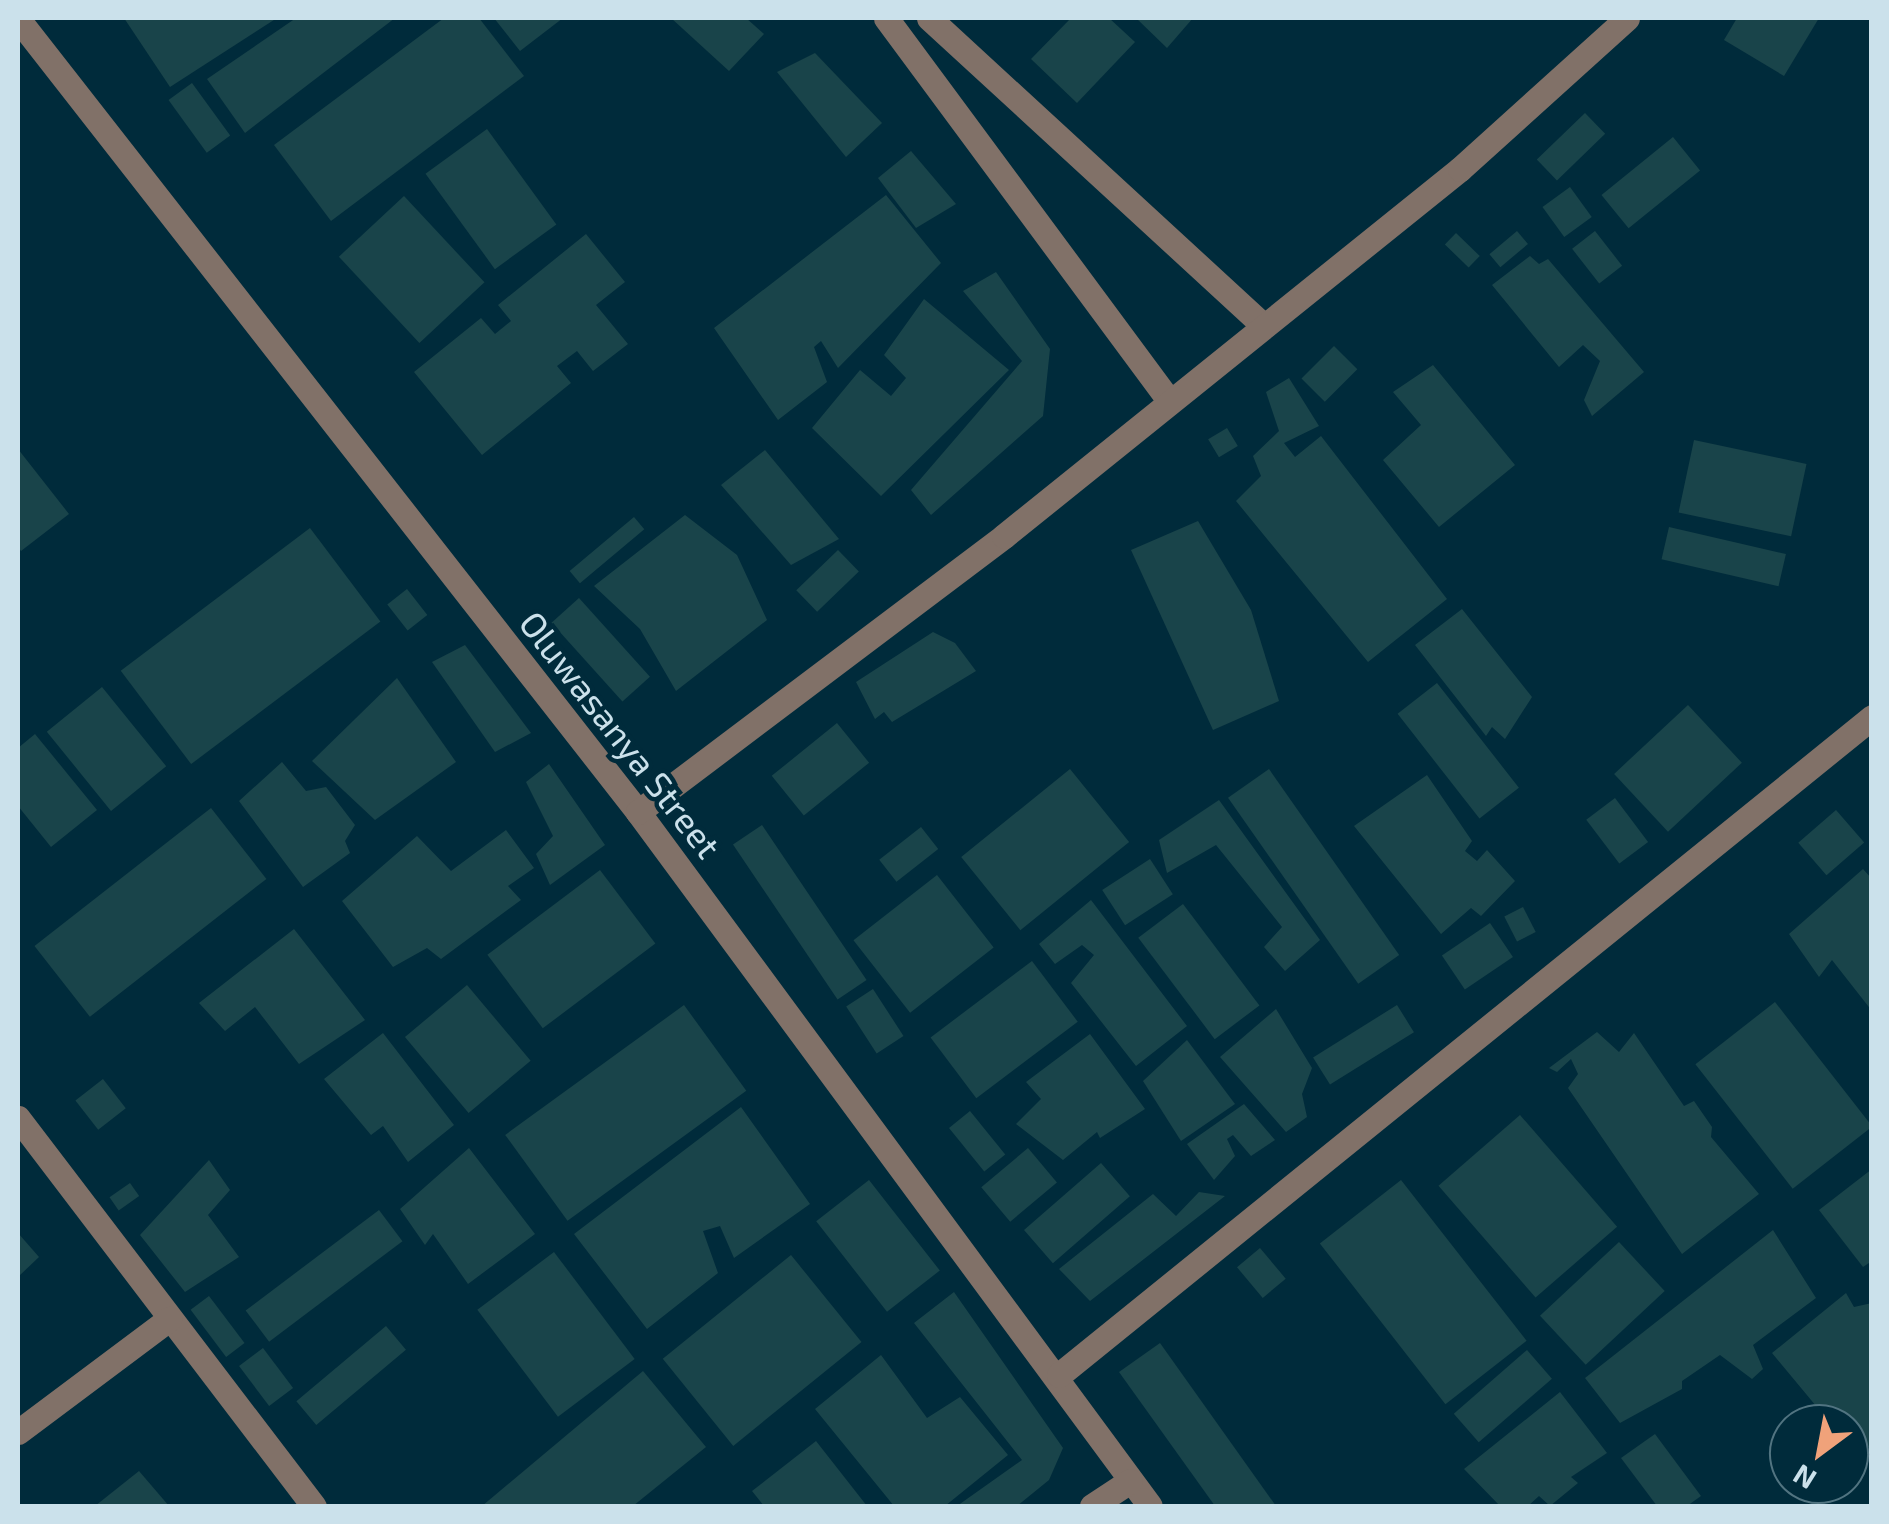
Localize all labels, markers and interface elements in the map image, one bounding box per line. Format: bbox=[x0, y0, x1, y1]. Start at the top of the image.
street label: Oluwasanya Street bbox=[512, 602, 730, 866]
north arrow bbox=[1769, 1404, 1869, 1504]
text: N bbox=[1787, 1458, 1822, 1498]

